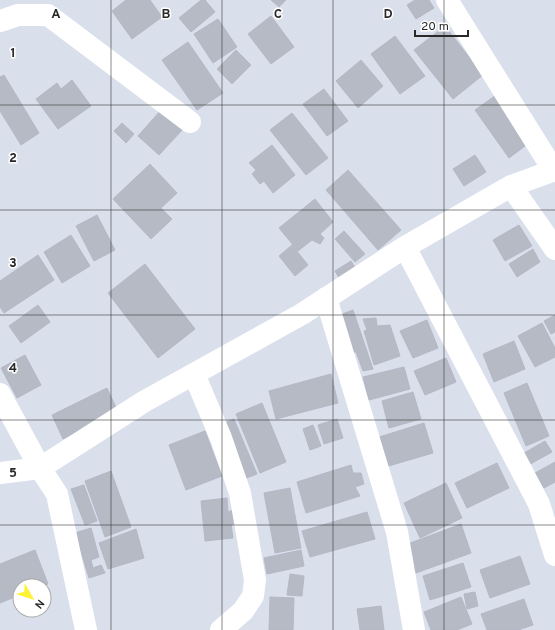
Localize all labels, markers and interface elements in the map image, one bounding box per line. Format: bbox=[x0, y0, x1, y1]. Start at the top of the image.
text: A bbox=[51, 7, 61, 23]
text: B bbox=[162, 7, 171, 23]
text: C bbox=[274, 7, 282, 23]
text: D bbox=[383, 7, 393, 23]
scale bar bbox=[415, 12, 468, 38]
text: 20 m bbox=[421, 19, 449, 35]
text: 1 bbox=[10, 46, 16, 62]
text: 2 bbox=[9, 151, 17, 167]
text: 3 bbox=[9, 256, 17, 272]
text: 4 bbox=[9, 361, 17, 377]
text: 5 bbox=[9, 466, 17, 482]
north arrow bbox=[12, 578, 52, 618]
text: N bbox=[31, 596, 47, 611]

